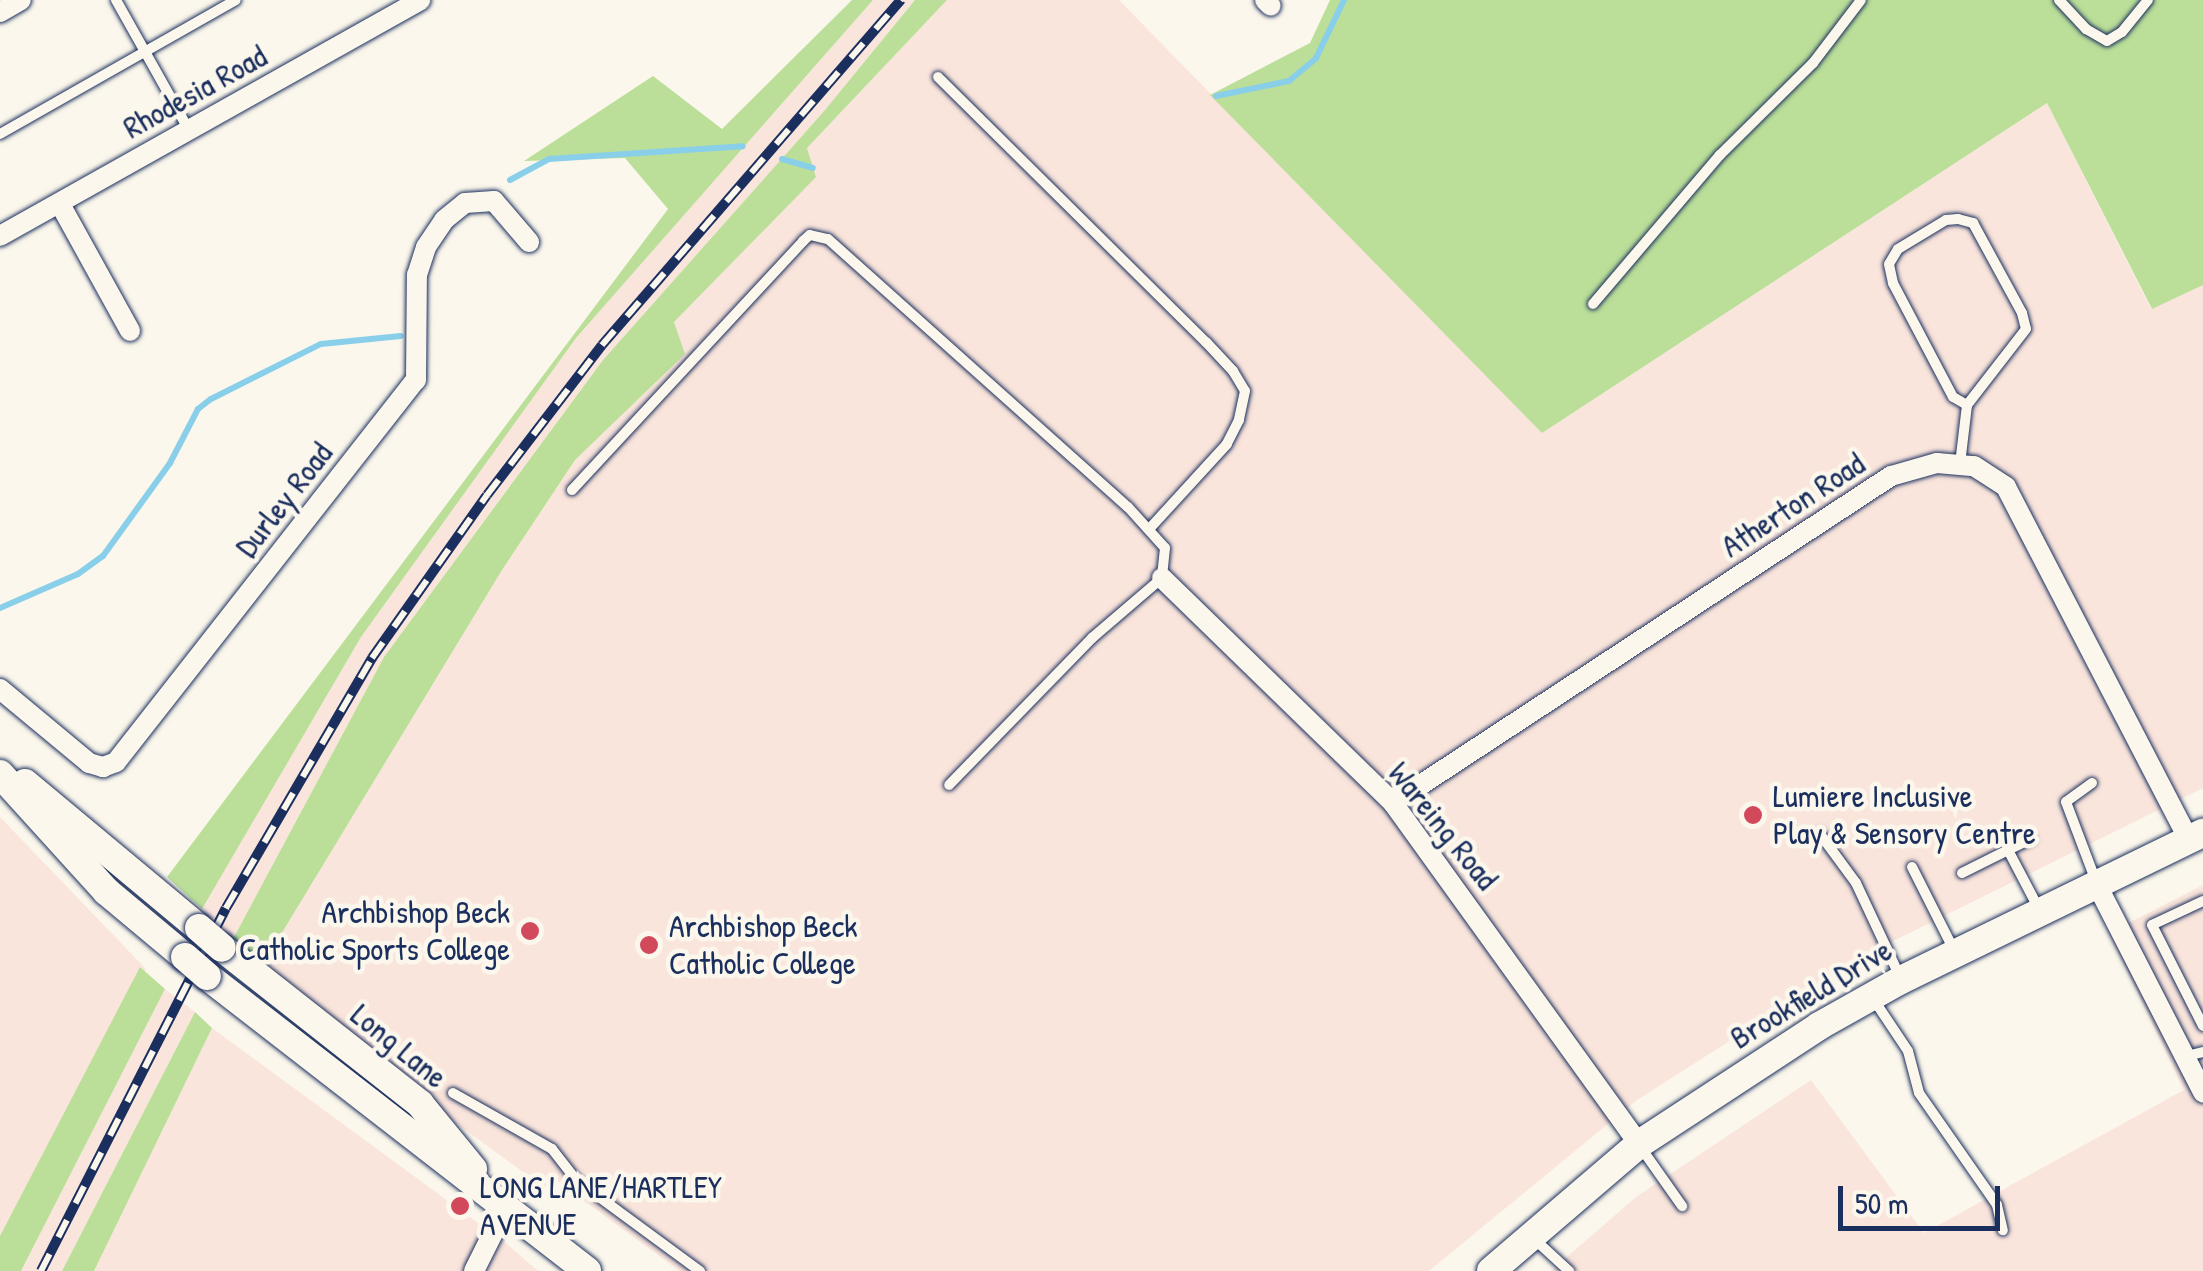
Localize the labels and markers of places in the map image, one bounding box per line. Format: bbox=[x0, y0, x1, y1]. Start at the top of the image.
place label: Lumiere Inclusive Play & Sensory Centre bbox=[1773, 778, 2036, 853]
marker: Lumiere Inclusive Play & Sensory Centre bbox=[1742, 804, 1764, 826]
place label: Archbishop Beck Catholic Sports College bbox=[239, 894, 510, 969]
place label: Archbishop Beck Catholic College bbox=[669, 908, 858, 983]
marker: Archbishop Beck Catholic Sports College bbox=[519, 920, 541, 942]
marker: Archbishop Beck Catholic College bbox=[638, 934, 660, 956]
place label: LONG LANE/HARTLEY AVENUE bbox=[480, 1169, 722, 1244]
marker: LONG LANE/HARTLEY AVENUE bbox=[449, 1195, 471, 1217]

